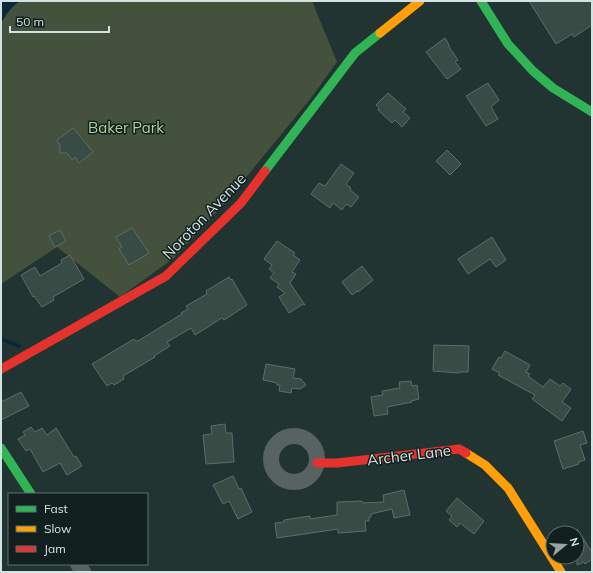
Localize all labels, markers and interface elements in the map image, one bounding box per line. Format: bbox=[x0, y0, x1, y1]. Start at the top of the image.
scale bar bbox=[10, 8, 109, 34]
text: 50 m bbox=[16, 14, 44, 29]
park label: Baker Park bbox=[88, 118, 164, 137]
street label: Noroton Avenue bbox=[158, 169, 250, 263]
street label: Archer Lane bbox=[366, 440, 452, 470]
legend bbox=[8, 493, 148, 565]
text: Fast bbox=[44, 501, 68, 516]
text: Slow bbox=[44, 521, 72, 536]
north arrow bbox=[545, 525, 585, 565]
text: N bbox=[567, 536, 582, 548]
text: Jam bbox=[44, 541, 66, 556]

